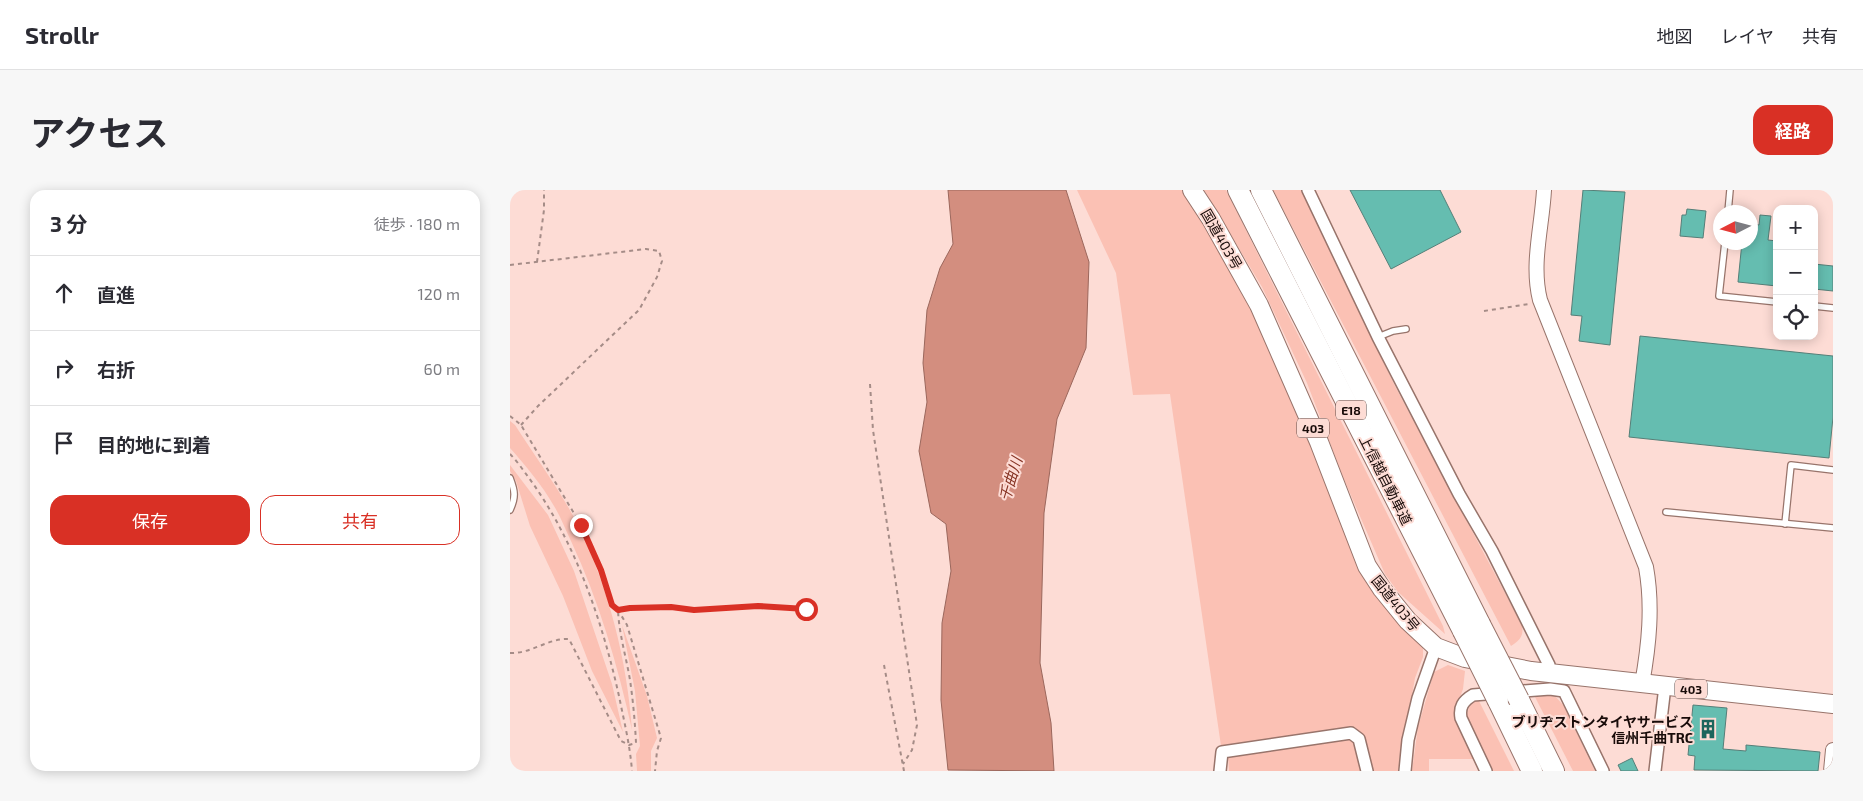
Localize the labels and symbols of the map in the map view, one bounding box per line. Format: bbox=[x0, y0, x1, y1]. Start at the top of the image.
north arrow bbox=[1713, 205, 1758, 250]
street label: 国道403号 bbox=[1198, 206, 1246, 272]
road number: E18 bbox=[1336, 400, 1366, 420]
road number: 403 bbox=[1297, 418, 1329, 438]
street label: 上信越自動車道 bbox=[1356, 432, 1416, 528]
water label: 千曲川 bbox=[995, 453, 1026, 503]
route end bbox=[570, 514, 593, 537]
street label: 国道403号 bbox=[1368, 572, 1424, 634]
route start bbox=[795, 598, 818, 621]
road number: 403 bbox=[1675, 679, 1707, 698]
place label: ブリヂストンタイヤサービス 信州千曲TRC bbox=[1511, 713, 1693, 746]
building icon: ブリヂストンタイヤサービス 信州千曲TRC bbox=[1697, 718, 1719, 740]

